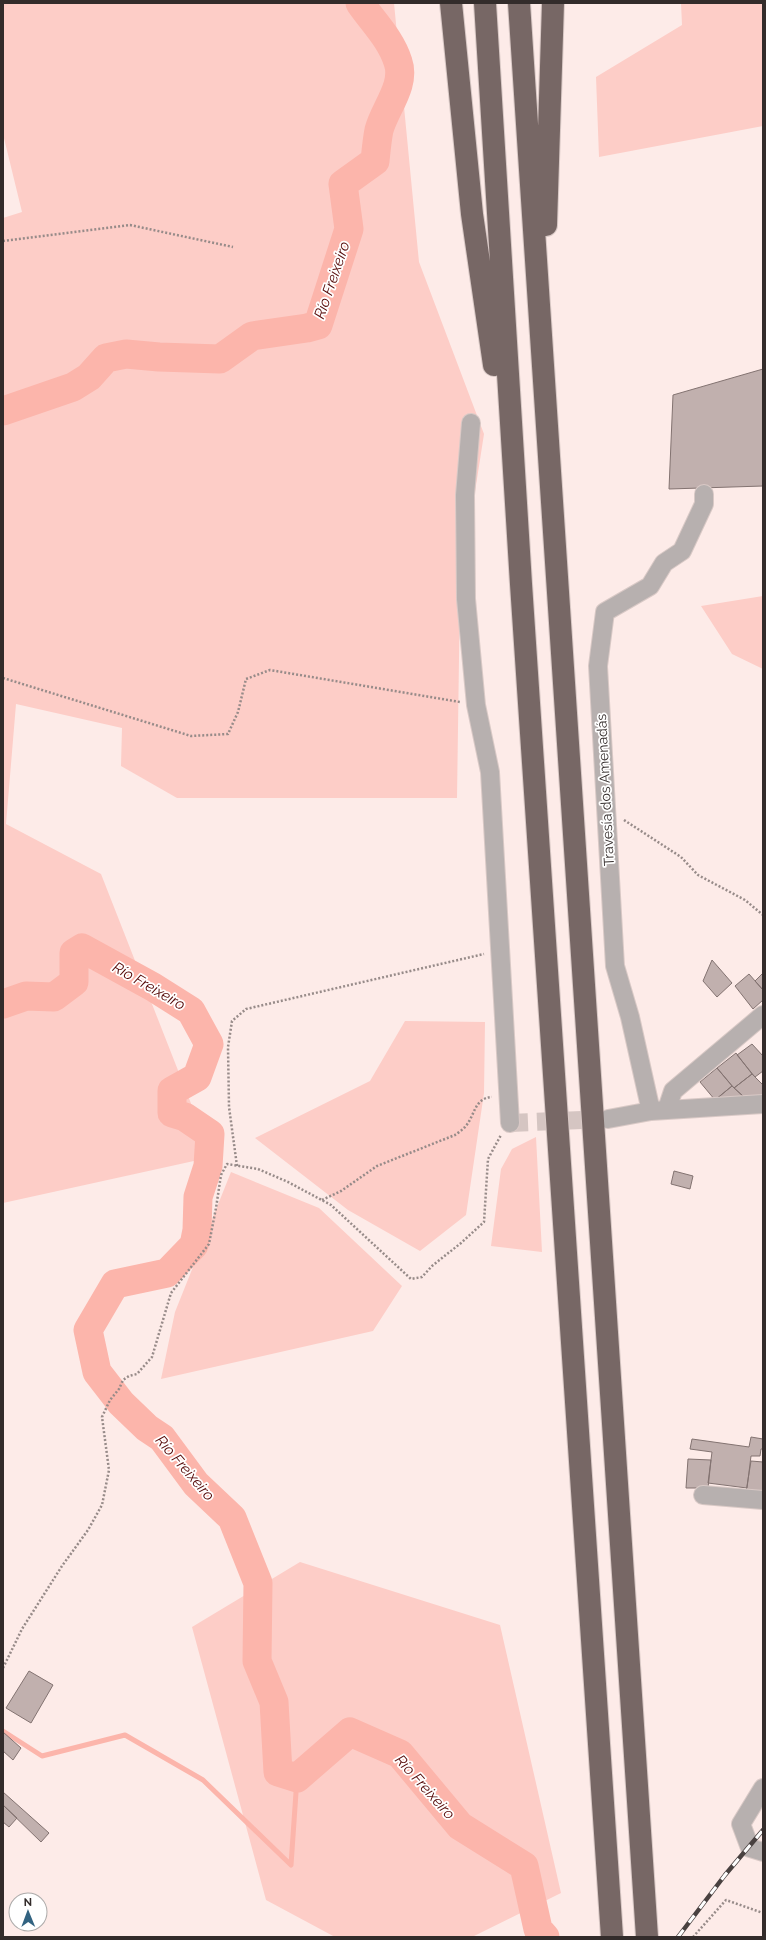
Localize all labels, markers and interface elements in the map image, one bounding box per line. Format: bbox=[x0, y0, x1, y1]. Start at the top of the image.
water label: Río Freixeiro bbox=[310, 239, 354, 321]
street label: Travesía dos Amenadás bbox=[593, 713, 617, 867]
water label: Río Freixeiro bbox=[110, 958, 188, 1014]
water label: Río Freixeiro bbox=[152, 1432, 218, 1504]
water label: Río Freixeiro bbox=[391, 1751, 459, 1823]
north arrow bbox=[8, 1892, 48, 1932]
text: N bbox=[24, 1896, 32, 1909]

